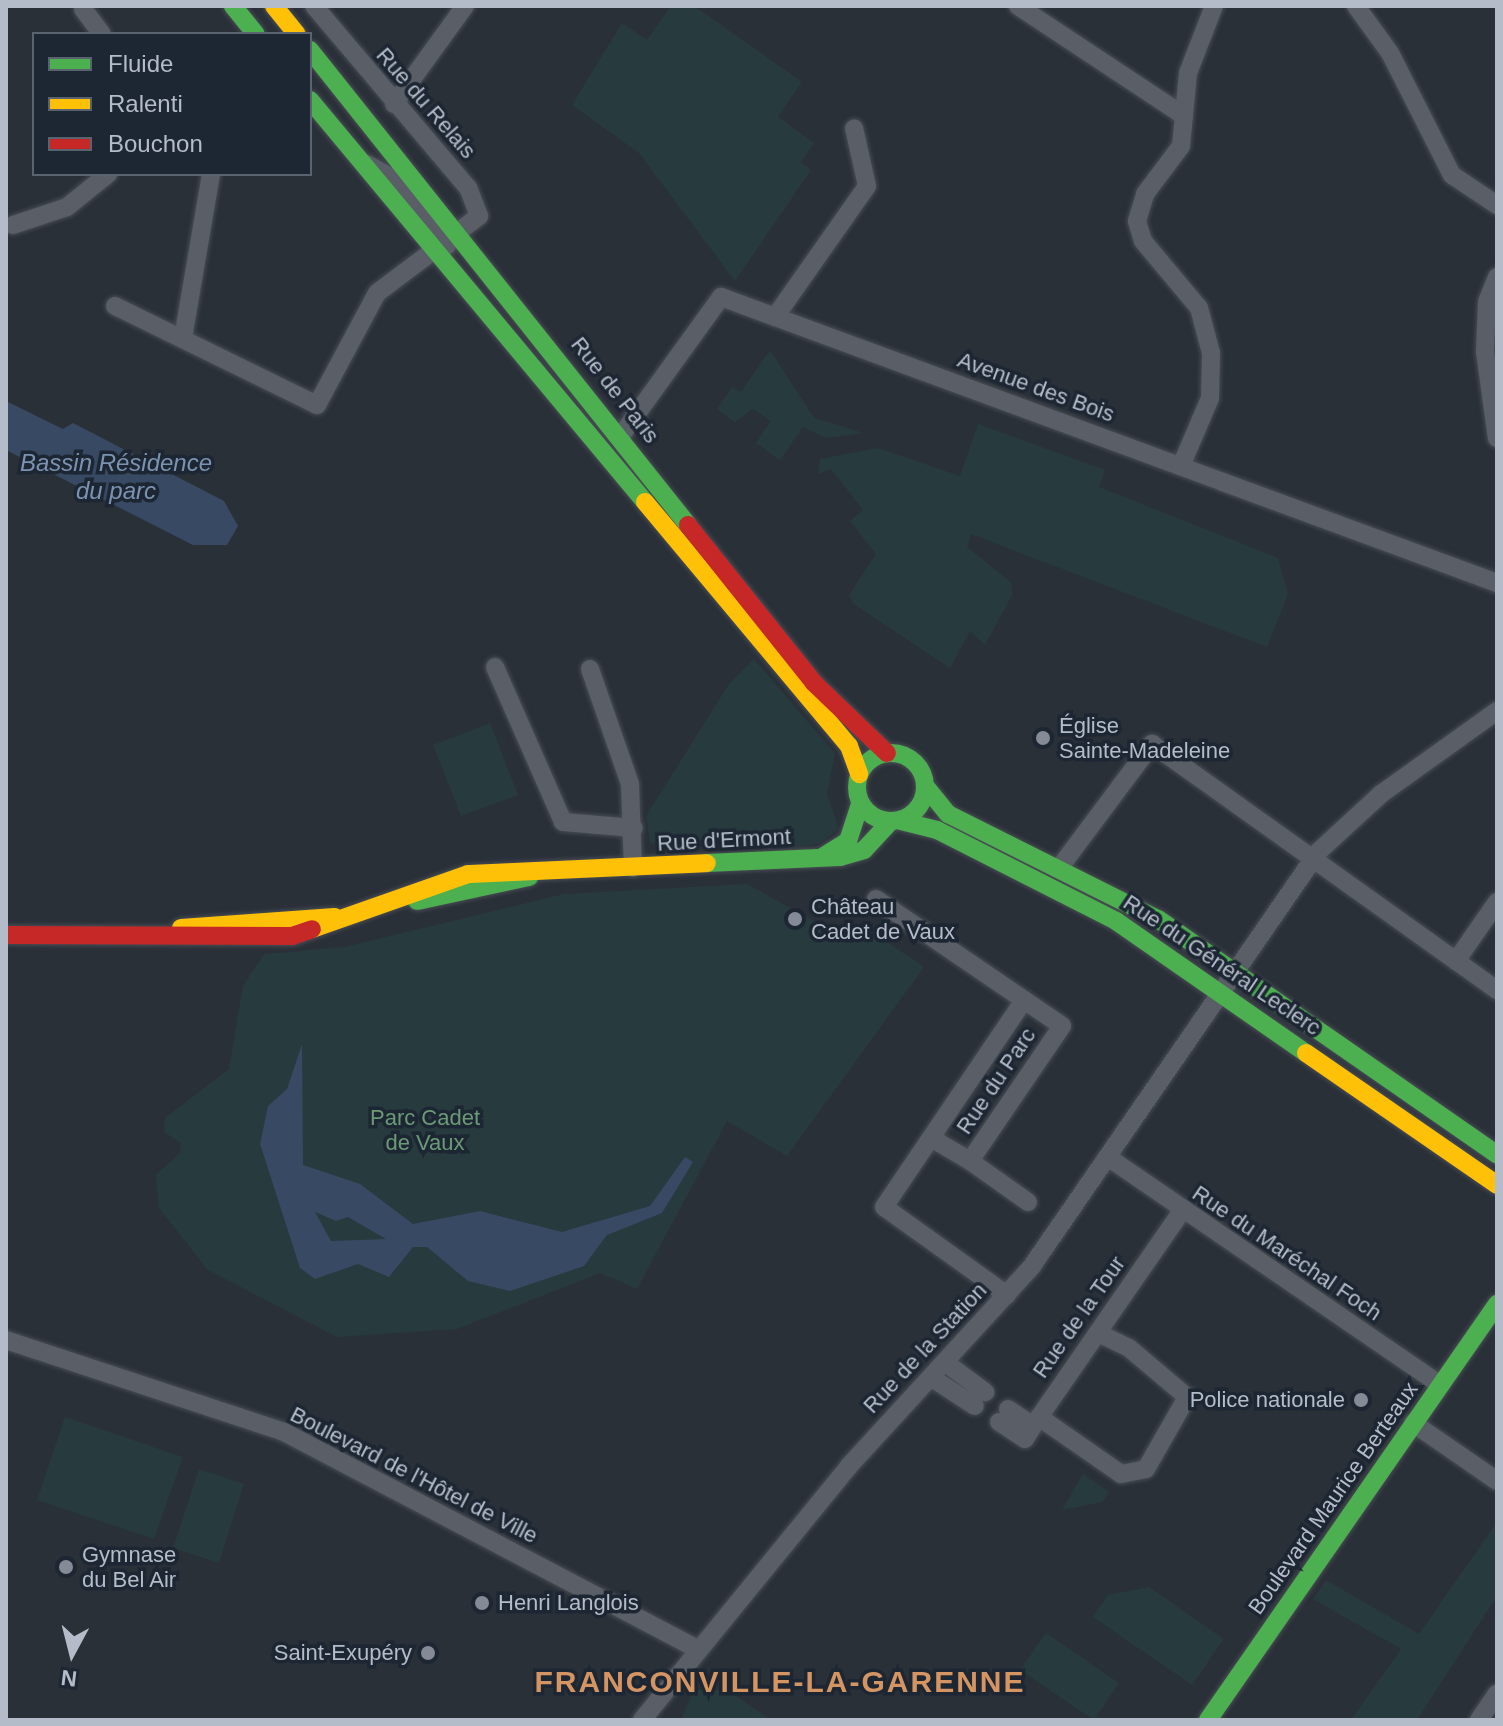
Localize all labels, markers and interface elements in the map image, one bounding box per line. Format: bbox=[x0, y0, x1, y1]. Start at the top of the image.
legend bbox=[32, 32, 312, 176]
street label: Rue du Relais bbox=[371, 42, 481, 164]
text: Fluide bbox=[108, 50, 173, 77]
text: Ralenti bbox=[108, 90, 183, 117]
text: Bouchon bbox=[108, 130, 203, 157]
street label: Rue de Paris bbox=[565, 332, 665, 448]
street label: Avenue des Bois bbox=[954, 346, 1118, 428]
water label: Bassin Résidence du parc bbox=[20, 449, 212, 505]
place label: Église Sainte-Madeleine bbox=[1059, 712, 1230, 764]
marker: Église Sainte-Madeleine bbox=[1034, 729, 1052, 747]
street label: Rue d'Ermont bbox=[656, 823, 792, 857]
street label: Rue du Général Leclerc bbox=[1118, 889, 1326, 1041]
place label: Château Cadet de Vaux bbox=[811, 893, 955, 944]
marker: Château Cadet de Vaux bbox=[786, 910, 804, 928]
street label: Rue du Parc bbox=[951, 1023, 1041, 1139]
park label: Parc Cadet de Vaux bbox=[370, 1104, 480, 1156]
street label: Rue du Maréchal Foch bbox=[1187, 1180, 1387, 1326]
street label: Rue de la Tour bbox=[1027, 1251, 1131, 1383]
street label: Rue de la Station bbox=[858, 1277, 992, 1419]
street label: Boulevard Maurice Berteaux bbox=[1243, 1377, 1423, 1619]
place label: Police nationale bbox=[1190, 1387, 1345, 1413]
marker: Police nationale bbox=[1352, 1391, 1370, 1409]
street label: Boulevard de l'Hôtel de Ville bbox=[286, 1401, 542, 1549]
place label: Gymnase du Bel Air bbox=[82, 1541, 177, 1592]
marker: Gymnase du Bel Air bbox=[57, 1558, 75, 1576]
place label: Henri Langlois bbox=[498, 1590, 639, 1616]
marker: Henri Langlois bbox=[473, 1594, 491, 1612]
north arrow bbox=[32, 1614, 112, 1694]
place label: Saint-Exupéry bbox=[274, 1640, 412, 1666]
marker: Saint-Exupéry bbox=[419, 1644, 437, 1662]
district label: FRANCONVILLE-LA-GARENNE bbox=[535, 1664, 1025, 1700]
text: N bbox=[60, 1665, 78, 1692]

